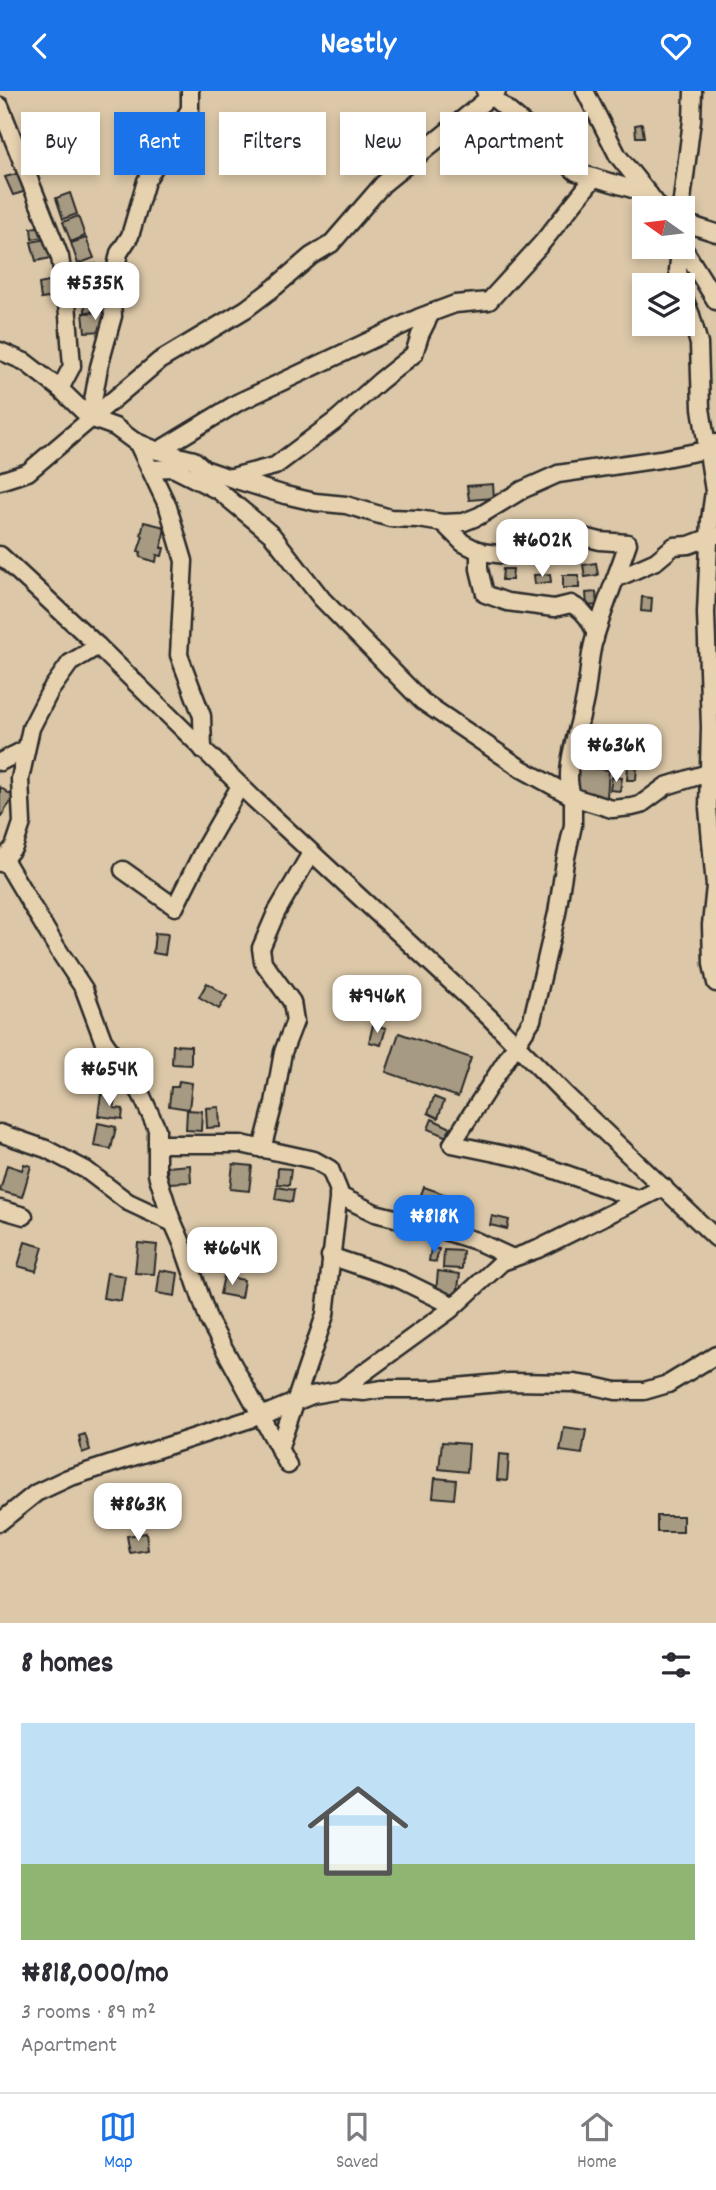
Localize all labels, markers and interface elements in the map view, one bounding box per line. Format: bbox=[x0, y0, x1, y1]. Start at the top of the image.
text: Nestly bbox=[320, 23, 396, 69]
icon: back bbox=[21, 27, 59, 65]
icon: heart bbox=[657, 27, 695, 65]
chip: Buy bbox=[21, 112, 100, 175]
chip: Rent bbox=[114, 112, 205, 175]
chip: Filters bbox=[219, 112, 326, 175]
chip: New bbox=[340, 112, 426, 175]
chip: Apartment bbox=[440, 112, 588, 175]
north arrow bbox=[632, 196, 695, 259]
map controls bbox=[632, 196, 695, 336]
pin: ₦535K bbox=[46, 263, 144, 322]
text: ₦535K bbox=[66, 268, 124, 301]
button: layers bbox=[632, 273, 695, 336]
pin: ₦602K bbox=[493, 519, 591, 579]
text: ₦602K bbox=[512, 525, 572, 558]
pin: ₦636K bbox=[567, 725, 665, 784]
text: ₦636K bbox=[587, 730, 645, 763]
pin: ₦946K bbox=[328, 975, 426, 1035]
text: ₦946K bbox=[348, 981, 406, 1014]
pin: ₦654K bbox=[60, 1049, 158, 1108]
text: ₦654K bbox=[80, 1054, 138, 1087]
pin: ₦818K bbox=[385, 1195, 483, 1255]
text: ₦818K bbox=[409, 1201, 459, 1234]
pin: ₦664K bbox=[183, 1227, 281, 1287]
text: ₦664K bbox=[203, 1233, 261, 1266]
pin: ₦863K bbox=[89, 1483, 187, 1543]
text: ₦863K bbox=[110, 1489, 166, 1522]
text: 8 homes bbox=[21, 1644, 113, 1687]
icon: filters bbox=[657, 1646, 695, 1684]
icon: home bbox=[295, 1768, 421, 1894]
text: ₦818,000/mo bbox=[21, 1954, 169, 1997]
text: 3 rooms · 89 m² bbox=[21, 1997, 156, 2030]
text: Apartment bbox=[21, 2030, 117, 2063]
tab: Map bbox=[99, 2108, 137, 2177]
tab: Saved bbox=[336, 2108, 378, 2177]
tab: Home bbox=[577, 2108, 617, 2177]

